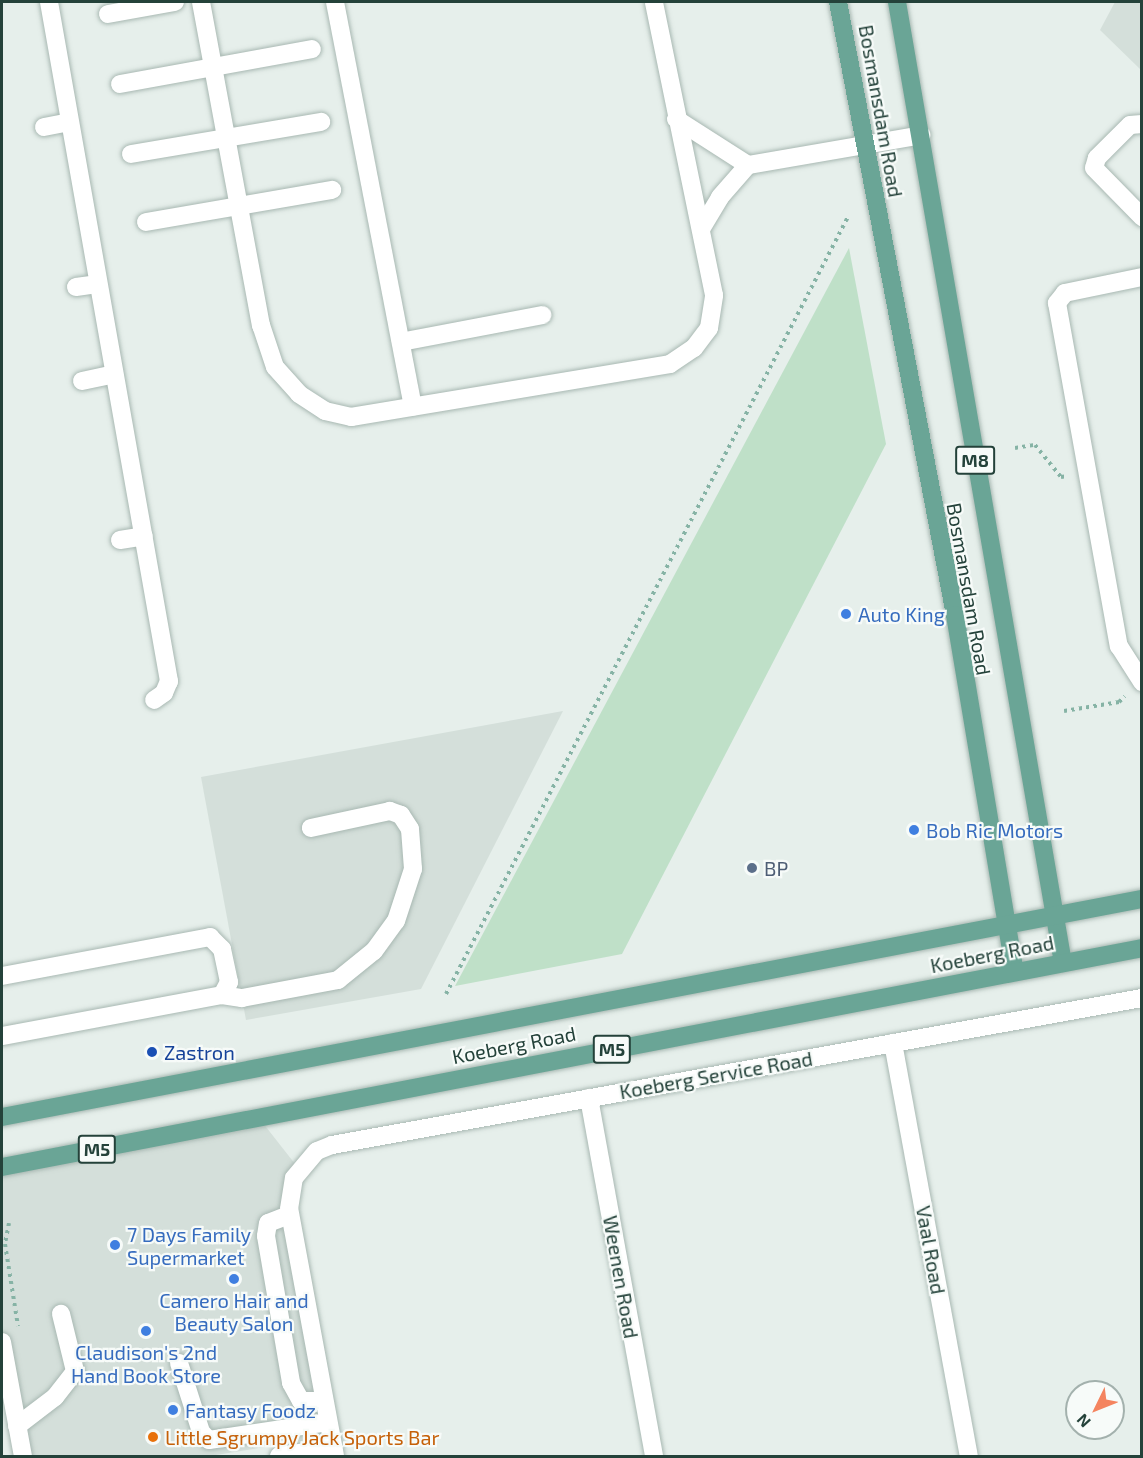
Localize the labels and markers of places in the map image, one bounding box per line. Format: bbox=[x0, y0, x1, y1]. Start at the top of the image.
place label: Auto King bbox=[858, 602, 945, 626]
marker: Auto King bbox=[839, 607, 853, 621]
place label: Bob Ric Motors bbox=[926, 818, 1063, 842]
marker: Bob Ric Motors bbox=[907, 823, 921, 837]
place label: BP bbox=[764, 856, 788, 880]
marker: BP bbox=[745, 861, 759, 875]
place label: Zastron bbox=[164, 1040, 235, 1064]
marker: Zastron bbox=[145, 1045, 159, 1059]
place label: 7 Days Family Supermarket bbox=[127, 1222, 251, 1269]
marker: 7 Days Family Supermarket bbox=[108, 1238, 122, 1252]
marker: Camero Hair and Beauty Salon bbox=[227, 1272, 241, 1286]
place label: Camero Hair and Beauty Salon bbox=[159, 1288, 309, 1335]
marker: Claudison's 2nd Hand Book Store bbox=[139, 1324, 153, 1338]
place label: Claudison's 2nd Hand Book Store bbox=[71, 1340, 221, 1387]
place label: Fantasy Foodz bbox=[185, 1398, 316, 1422]
marker: Fantasy Foodz bbox=[166, 1403, 180, 1417]
place label: Little Sgrumpy Jack Sports Bar bbox=[165, 1425, 441, 1449]
marker: Little Sgrumpy Jack Sports Bar bbox=[146, 1430, 160, 1444]

